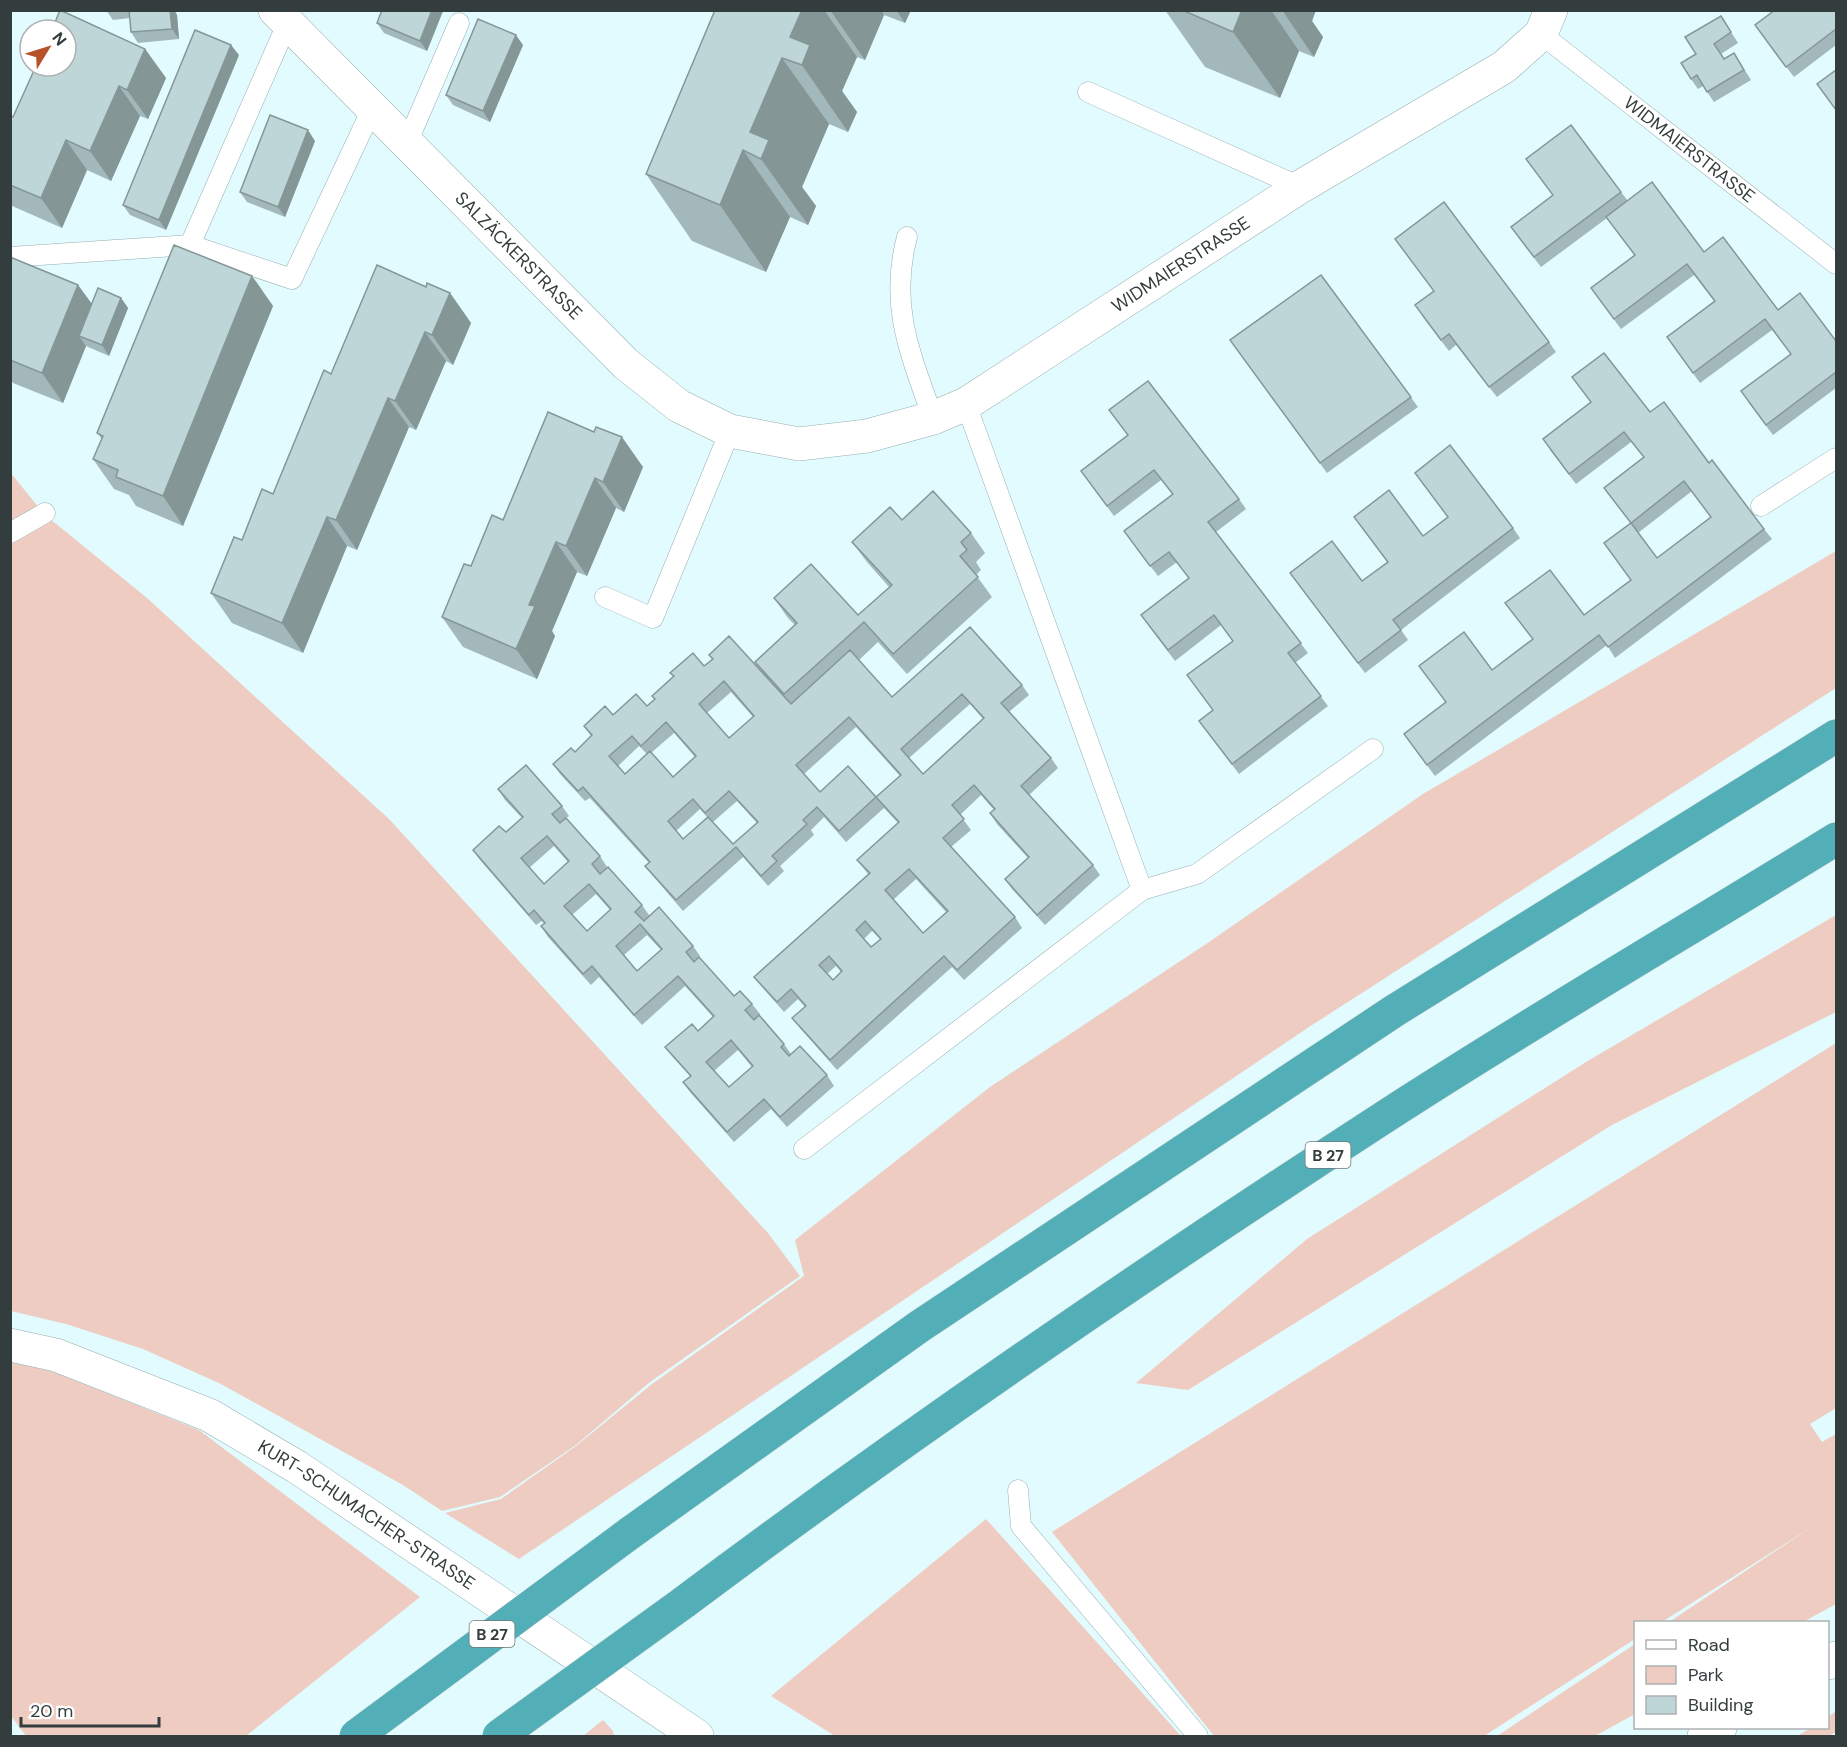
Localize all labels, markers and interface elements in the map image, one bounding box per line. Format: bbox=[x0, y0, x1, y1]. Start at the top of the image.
north arrow bbox=[18, 18, 78, 78]
text: N bbox=[48, 28, 71, 50]
street label: WIDMAIERSTRASSE bbox=[1619, 91, 1760, 208]
street label: SALZÄCKERSTRASSE bbox=[450, 186, 587, 325]
street label: WIDMAIERSTRASSE bbox=[1107, 211, 1254, 318]
road number: B 27 bbox=[1306, 1142, 1350, 1168]
street label: KURT-SCHUMACHER-STRASSE bbox=[254, 1435, 480, 1595]
road number: B 27 bbox=[470, 1621, 514, 1647]
legend bbox=[1634, 1621, 1829, 1729]
text: Road bbox=[1688, 1633, 1730, 1657]
text: Park bbox=[1688, 1663, 1724, 1687]
scale bar bbox=[21, 1690, 159, 1728]
text: Building bbox=[1688, 1693, 1753, 1717]
text: 20 m bbox=[30, 1699, 73, 1723]

